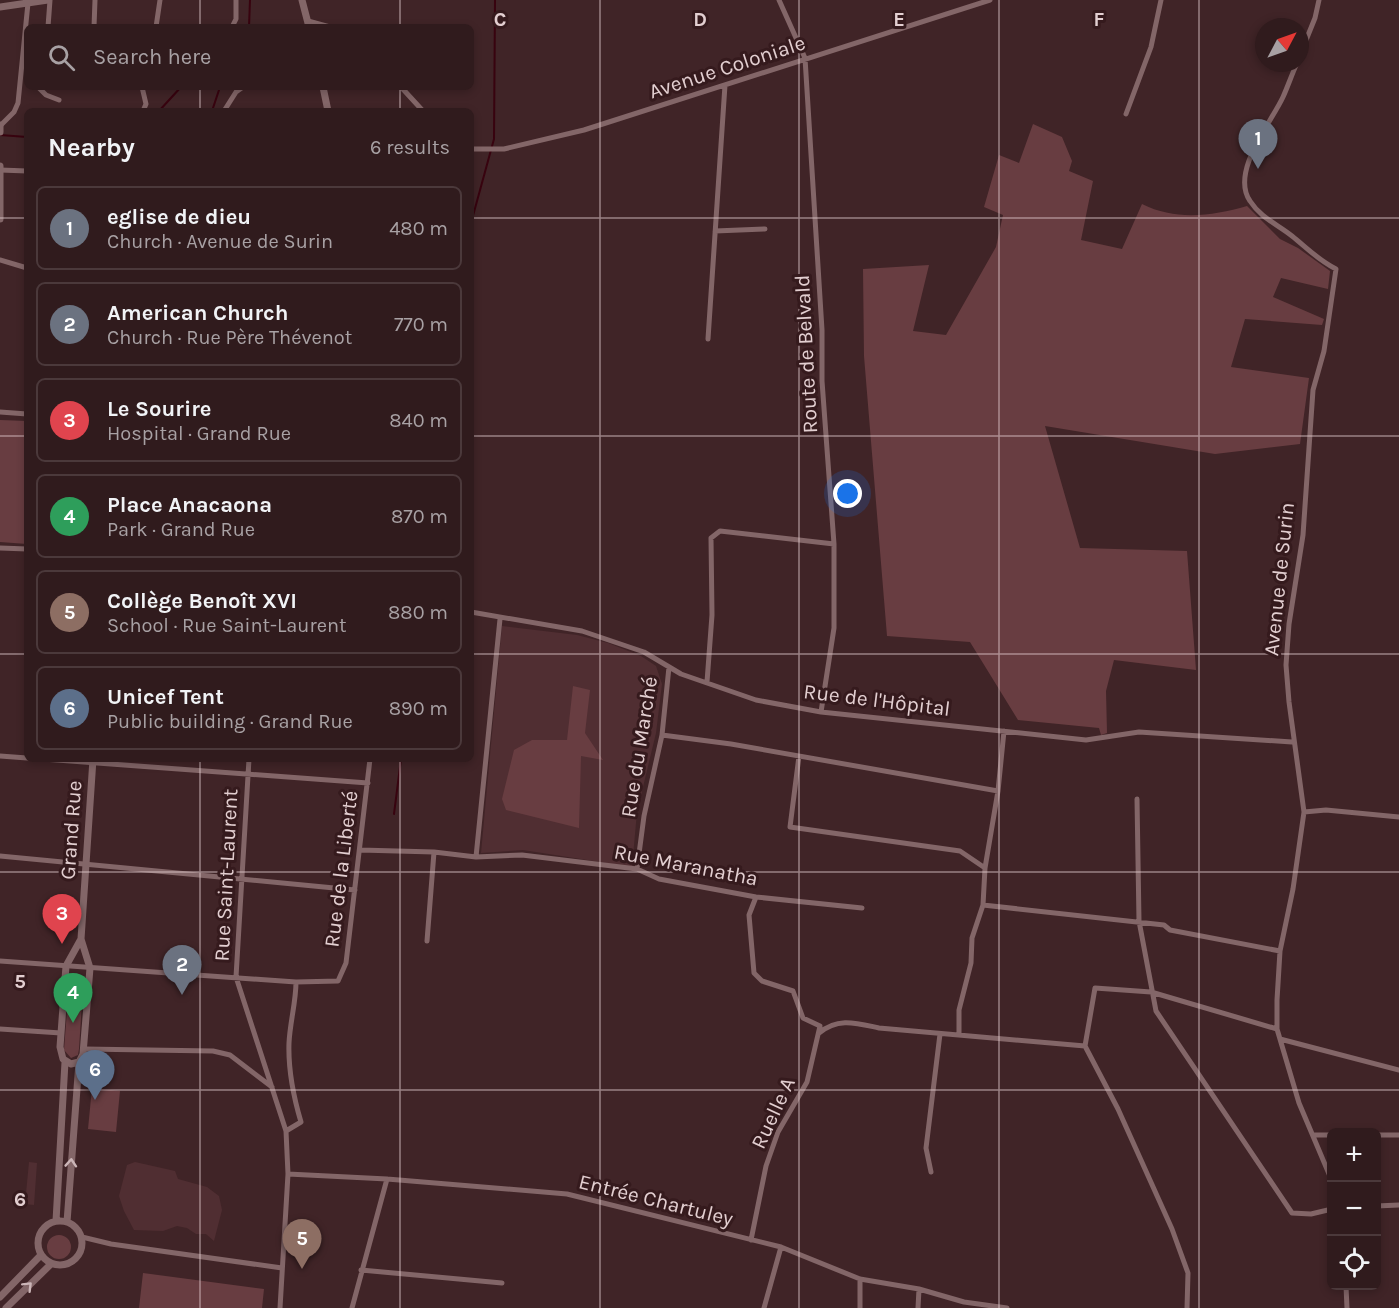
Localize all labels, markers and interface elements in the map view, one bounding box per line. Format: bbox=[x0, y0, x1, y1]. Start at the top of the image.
text: C bbox=[494, 8, 506, 31]
text: D bbox=[693, 8, 707, 31]
text: E bbox=[893, 8, 905, 31]
text: F bbox=[1094, 8, 1105, 31]
north arrow bbox=[1255, 18, 1309, 72]
search box bbox=[24, 24, 474, 90]
street label: Avenue Coloniale bbox=[646, 30, 808, 104]
icon: search bbox=[45, 41, 78, 74]
text: Search here bbox=[93, 44, 211, 70]
pin: 1 bbox=[1238, 120, 1278, 169]
text: Nearby bbox=[48, 132, 135, 163]
text: 6 results bbox=[370, 136, 450, 159]
text: eglise de dieu bbox=[107, 204, 251, 230]
text: 1 bbox=[66, 217, 73, 240]
text: 480 m bbox=[389, 217, 448, 240]
text: Church · Avenue de Surin bbox=[107, 230, 333, 253]
street label: Route de Belvald bbox=[790, 274, 822, 434]
text: American Church bbox=[107, 300, 288, 326]
text: 2 bbox=[63, 313, 76, 336]
text: 770 m bbox=[394, 313, 448, 336]
text: Church · Rue Père Thévenot bbox=[107, 326, 352, 349]
text: Le Sourire bbox=[107, 396, 212, 422]
text: 3 bbox=[63, 409, 76, 432]
text: 840 m bbox=[389, 409, 448, 432]
text: Hospital · Grand Rue bbox=[107, 422, 291, 445]
your location bbox=[833, 479, 862, 508]
text: Place Anacaona bbox=[107, 492, 272, 518]
street label: Avenue de Surin bbox=[1259, 501, 1299, 657]
text: 4 bbox=[64, 505, 75, 528]
text: 870 m bbox=[391, 505, 448, 528]
text: Park · Grand Rue bbox=[107, 518, 255, 541]
text: Collège Benoît XVI bbox=[107, 588, 297, 614]
text: 5 bbox=[64, 601, 75, 624]
text: 880 m bbox=[388, 601, 448, 624]
text: School · Rue Saint-Laurent bbox=[107, 614, 347, 637]
street label: Rue du Marché bbox=[616, 675, 662, 819]
street label: Rue de l'Hôpital bbox=[802, 679, 952, 721]
text: Unicef Tent bbox=[107, 684, 224, 710]
text: 6 bbox=[63, 697, 76, 720]
text: 890 m bbox=[389, 697, 448, 720]
text: Public building · Grand Rue bbox=[107, 710, 353, 733]
street label: Grand Rue bbox=[56, 780, 86, 880]
street label: Rue Saint-Laurent bbox=[209, 788, 243, 962]
street label: Rue de la Liberté bbox=[319, 789, 363, 949]
street label: Rue Maranatha bbox=[612, 839, 760, 891]
pin: 3 bbox=[42, 894, 82, 944]
pin: 2 bbox=[162, 946, 201, 995]
text: 5 bbox=[14, 970, 26, 993]
pin: 4 bbox=[54, 974, 92, 1023]
pin: 6 bbox=[76, 1050, 115, 1100]
street label: Ruelle A bbox=[746, 1074, 800, 1152]
map controls bbox=[1327, 1128, 1381, 1290]
button: + bbox=[1327, 1128, 1381, 1182]
one-way arrow bbox=[65, 1159, 78, 1168]
street label: Entrée Chartuley bbox=[576, 1169, 736, 1231]
button: − bbox=[1327, 1182, 1381, 1236]
text: 6 bbox=[14, 1188, 26, 1211]
pin: 5 bbox=[282, 1220, 322, 1269]
button: locate bbox=[1327, 1236, 1381, 1290]
one-way arrow bbox=[22, 1282, 32, 1293]

